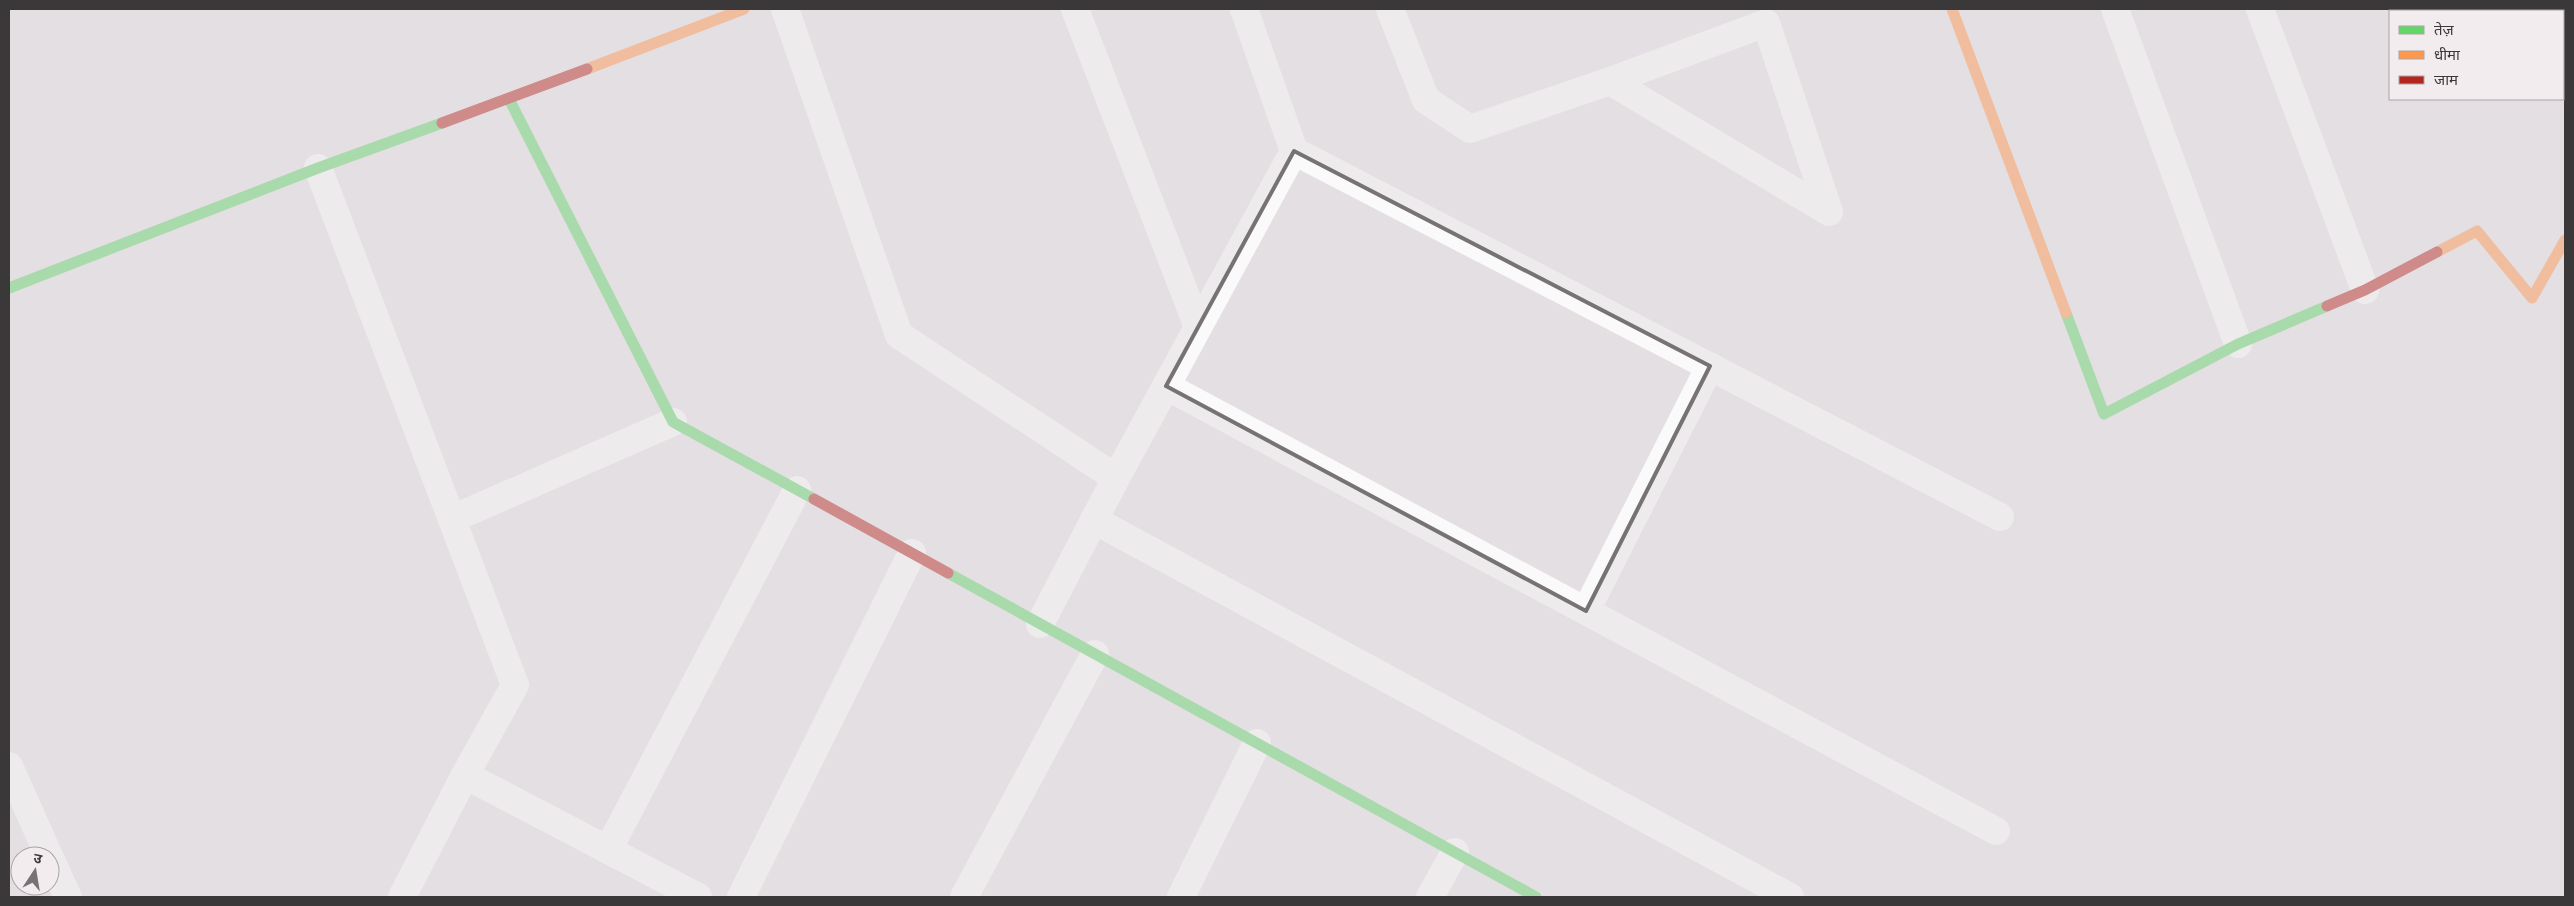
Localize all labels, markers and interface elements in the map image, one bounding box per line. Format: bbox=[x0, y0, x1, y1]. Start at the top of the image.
legend bbox=[2389, 10, 2564, 100]
text: तेज़ bbox=[2434, 21, 2455, 39]
text: धीमा bbox=[2434, 46, 2461, 64]
text: जाम bbox=[2434, 71, 2459, 89]
north arrow bbox=[10, 846, 60, 896]
text: उ bbox=[32, 850, 44, 868]

